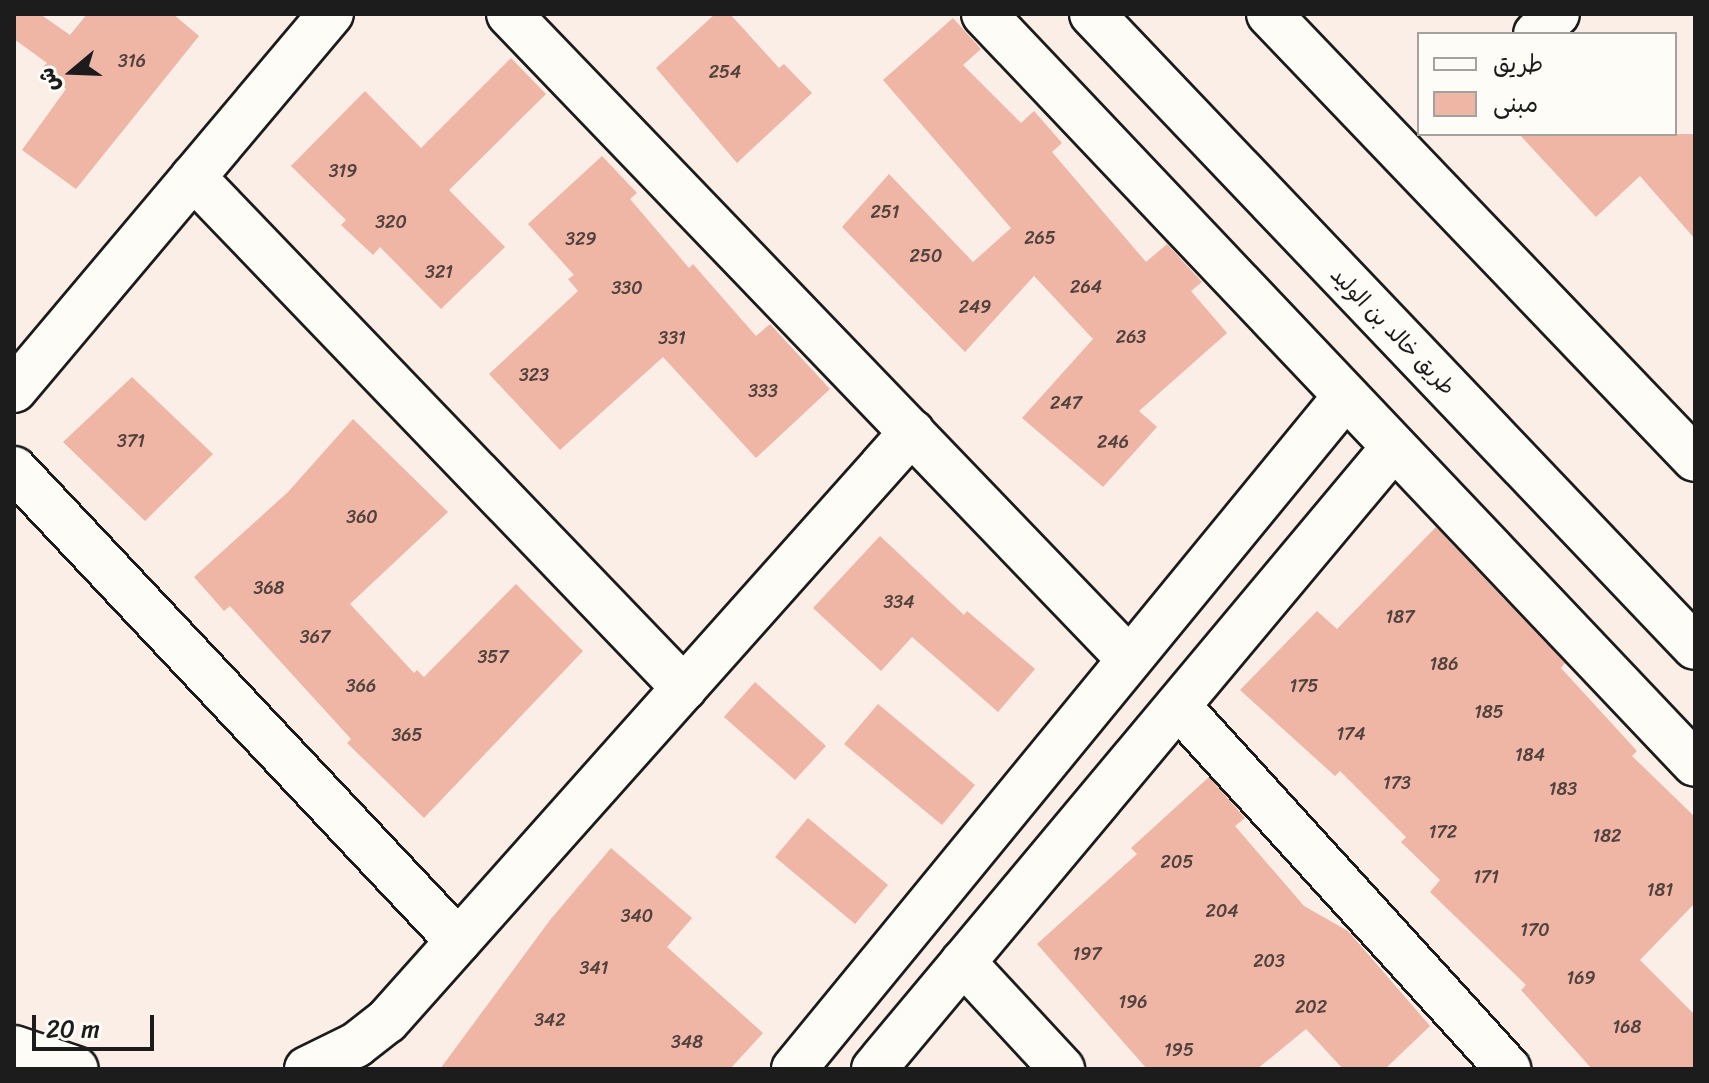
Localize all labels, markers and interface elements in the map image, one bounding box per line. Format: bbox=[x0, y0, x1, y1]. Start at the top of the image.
north arrow bbox=[32, 32, 112, 112]
legend bbox=[1417, 32, 1677, 136]
text: طريق bbox=[1493, 43, 1543, 85]
house number: 316 bbox=[118, 50, 146, 72]
house number: 254 bbox=[709, 61, 741, 83]
text: ش bbox=[26, 62, 71, 98]
text: مبنى bbox=[1493, 83, 1538, 125]
house number: 319 bbox=[329, 160, 357, 182]
house number: 251 bbox=[870, 201, 900, 223]
house number: 320 bbox=[375, 211, 407, 233]
house number: 265 bbox=[1024, 227, 1056, 249]
house number: 329 bbox=[565, 228, 597, 250]
house number: 250 bbox=[910, 245, 942, 267]
house number: 321 bbox=[425, 261, 453, 283]
street label: طريق خالد بن الوليد bbox=[1325, 261, 1461, 401]
house number: 264 bbox=[1070, 276, 1102, 298]
house number: 330 bbox=[611, 277, 643, 299]
house number: 249 bbox=[959, 296, 991, 318]
house number: 263 bbox=[1116, 326, 1146, 348]
house number: 331 bbox=[658, 327, 686, 349]
house number: 323 bbox=[519, 364, 549, 386]
house number: 333 bbox=[748, 380, 778, 402]
house number: 247 bbox=[1050, 392, 1082, 414]
house number: 371 bbox=[117, 430, 145, 452]
house number: 246 bbox=[1097, 431, 1129, 453]
house number: 360 bbox=[346, 506, 378, 528]
house number: 368 bbox=[254, 577, 284, 599]
house number: 334 bbox=[883, 591, 915, 613]
house number: 187 bbox=[1386, 606, 1414, 628]
house number: 367 bbox=[300, 626, 330, 648]
house number: 357 bbox=[477, 646, 509, 668]
house number: 186 bbox=[1430, 653, 1458, 675]
house number: 366 bbox=[346, 675, 376, 697]
house number: 175 bbox=[1290, 675, 1318, 697]
house number: 185 bbox=[1474, 701, 1504, 723]
house number: 174 bbox=[1336, 723, 1366, 745]
house number: 365 bbox=[391, 724, 423, 746]
house number: 184 bbox=[1515, 744, 1545, 766]
house number: 173 bbox=[1383, 772, 1411, 794]
house number: 183 bbox=[1549, 778, 1577, 800]
house number: 172 bbox=[1429, 821, 1457, 843]
house number: 182 bbox=[1593, 825, 1621, 847]
house number: 205 bbox=[1161, 851, 1193, 873]
house number: 171 bbox=[1473, 866, 1499, 888]
house number: 181 bbox=[1647, 879, 1673, 901]
house number: 204 bbox=[1205, 900, 1239, 922]
house number: 340 bbox=[621, 905, 653, 927]
house number: 170 bbox=[1520, 919, 1550, 941]
house number: 197 bbox=[1072, 943, 1102, 965]
house number: 203 bbox=[1253, 950, 1285, 972]
house number: 341 bbox=[580, 957, 608, 979]
house number: 169 bbox=[1567, 967, 1595, 989]
house number: 196 bbox=[1119, 991, 1147, 1013]
house number: 202 bbox=[1295, 996, 1327, 1018]
scale bar bbox=[36, 999, 158, 1049]
text: 20 m bbox=[46, 1008, 100, 1050]
house number: 342 bbox=[534, 1009, 566, 1031]
house number: 168 bbox=[1613, 1016, 1641, 1038]
house number: 348 bbox=[671, 1031, 703, 1053]
house number: 195 bbox=[1164, 1039, 1194, 1061]

